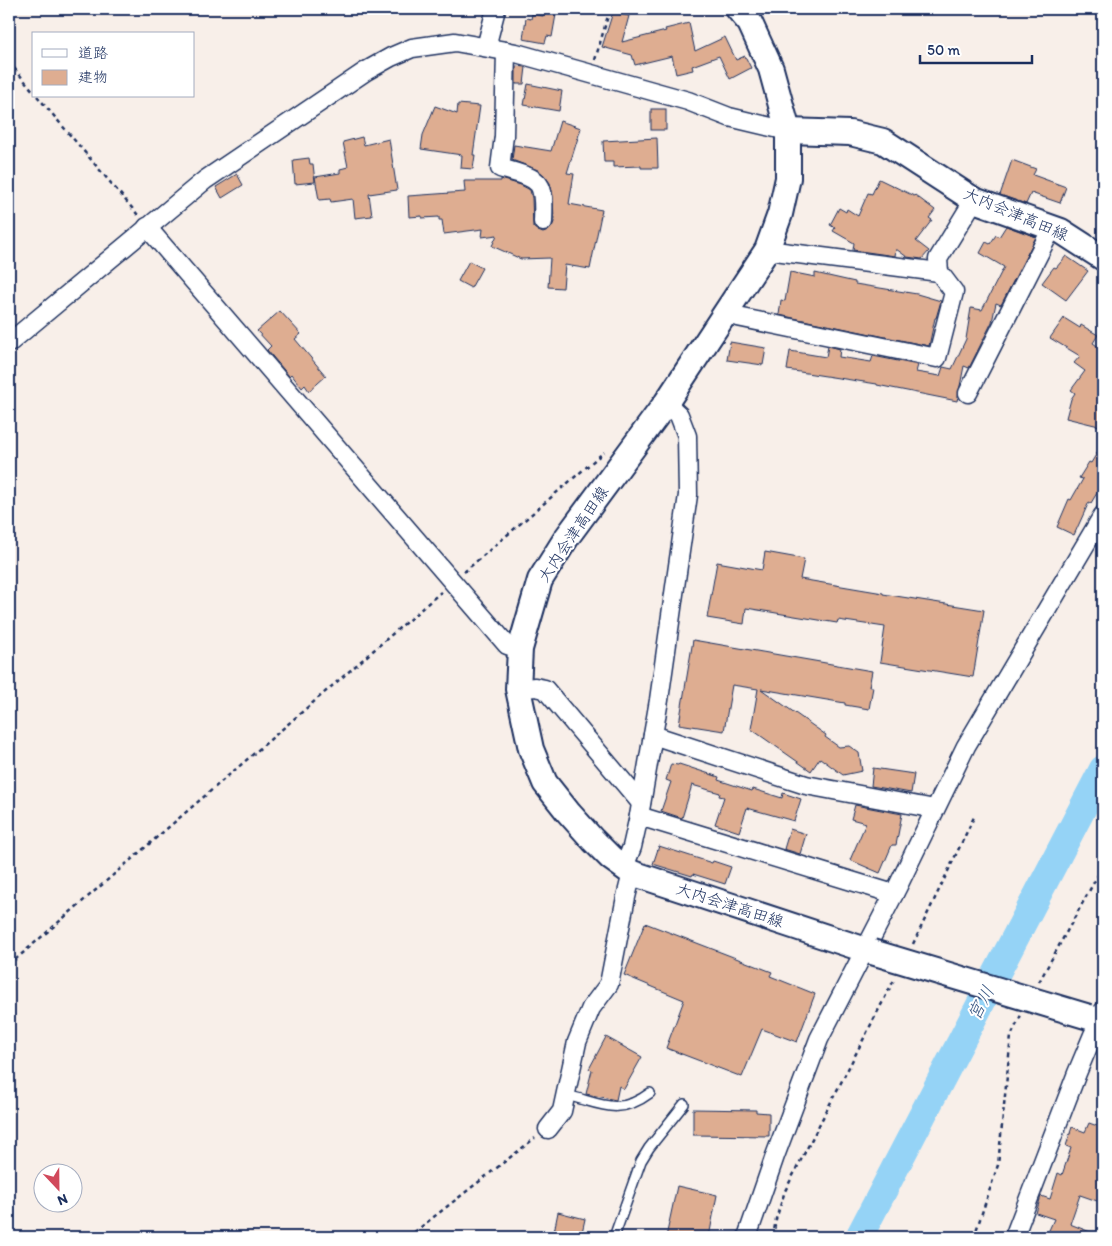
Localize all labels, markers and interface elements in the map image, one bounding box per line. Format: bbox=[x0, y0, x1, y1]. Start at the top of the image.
legend bbox=[32, 32, 195, 98]
scale bar bbox=[920, 32, 1032, 64]
text: 50 m bbox=[927, 41, 960, 59]
text: 道路 bbox=[78, 44, 108, 62]
text: 建物 bbox=[78, 68, 108, 86]
street label: 大内会津高田線 bbox=[961, 183, 1071, 245]
street label: 大内会津高田線 bbox=[534, 482, 612, 586]
street label: 大内会津高田線 bbox=[674, 879, 786, 931]
water label: 宮川 bbox=[963, 982, 999, 1024]
north arrow bbox=[32, 1164, 82, 1214]
text: N bbox=[55, 1190, 70, 1209]

